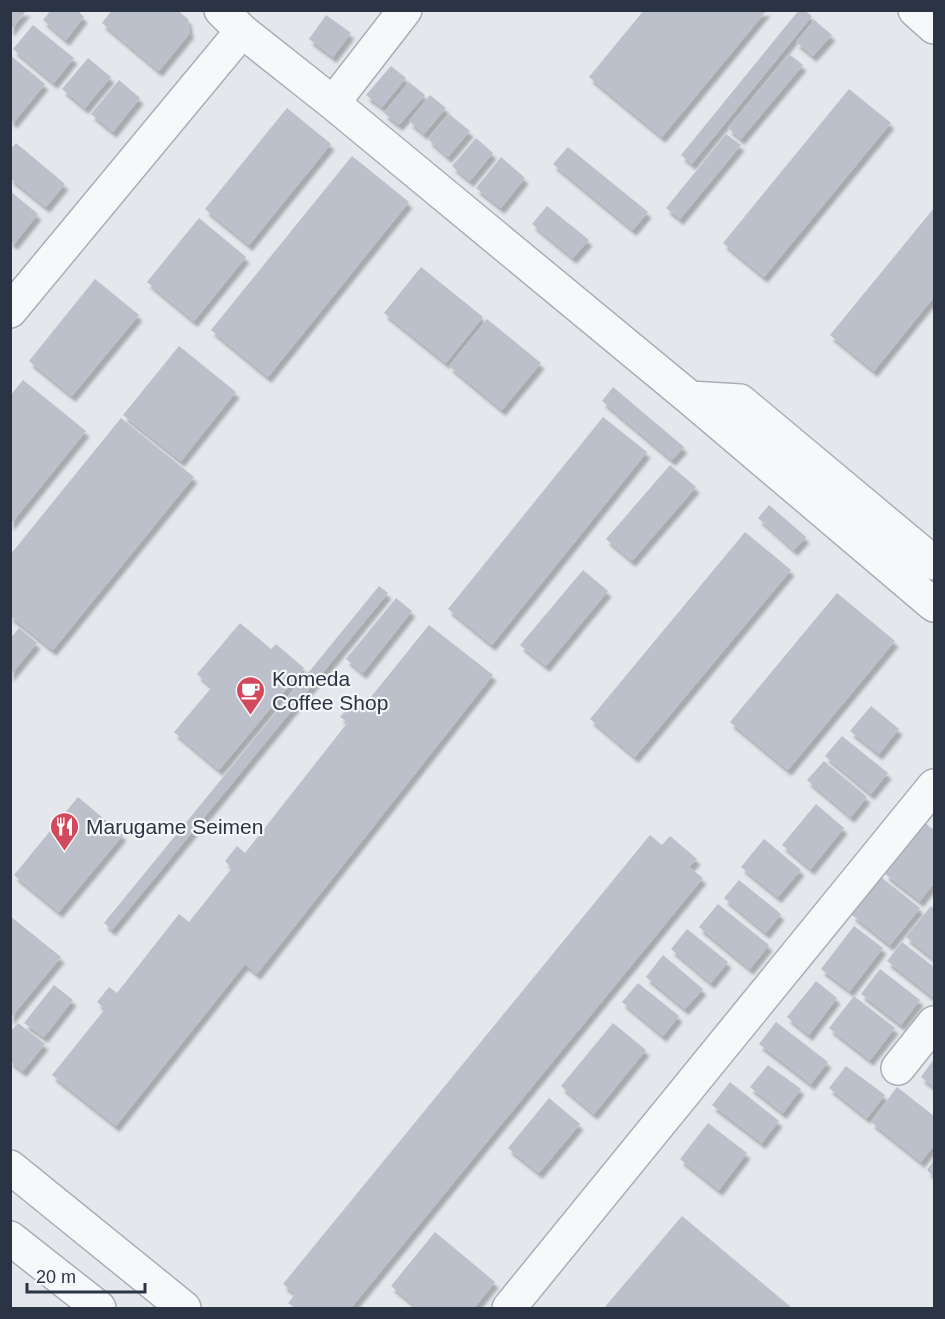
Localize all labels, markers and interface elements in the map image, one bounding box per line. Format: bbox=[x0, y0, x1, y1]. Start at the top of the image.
place label: Komeda Coffee Shop bbox=[272, 667, 388, 714]
cafe icon: Komeda Coffee Shop bbox=[235, 674, 267, 716]
restaurant icon: Marugame Seimen bbox=[49, 810, 81, 852]
place label: Marugame Seimen bbox=[86, 815, 263, 838]
scale bar bbox=[27, 1256, 146, 1294]
text: 20 m bbox=[36, 1267, 76, 1287]

